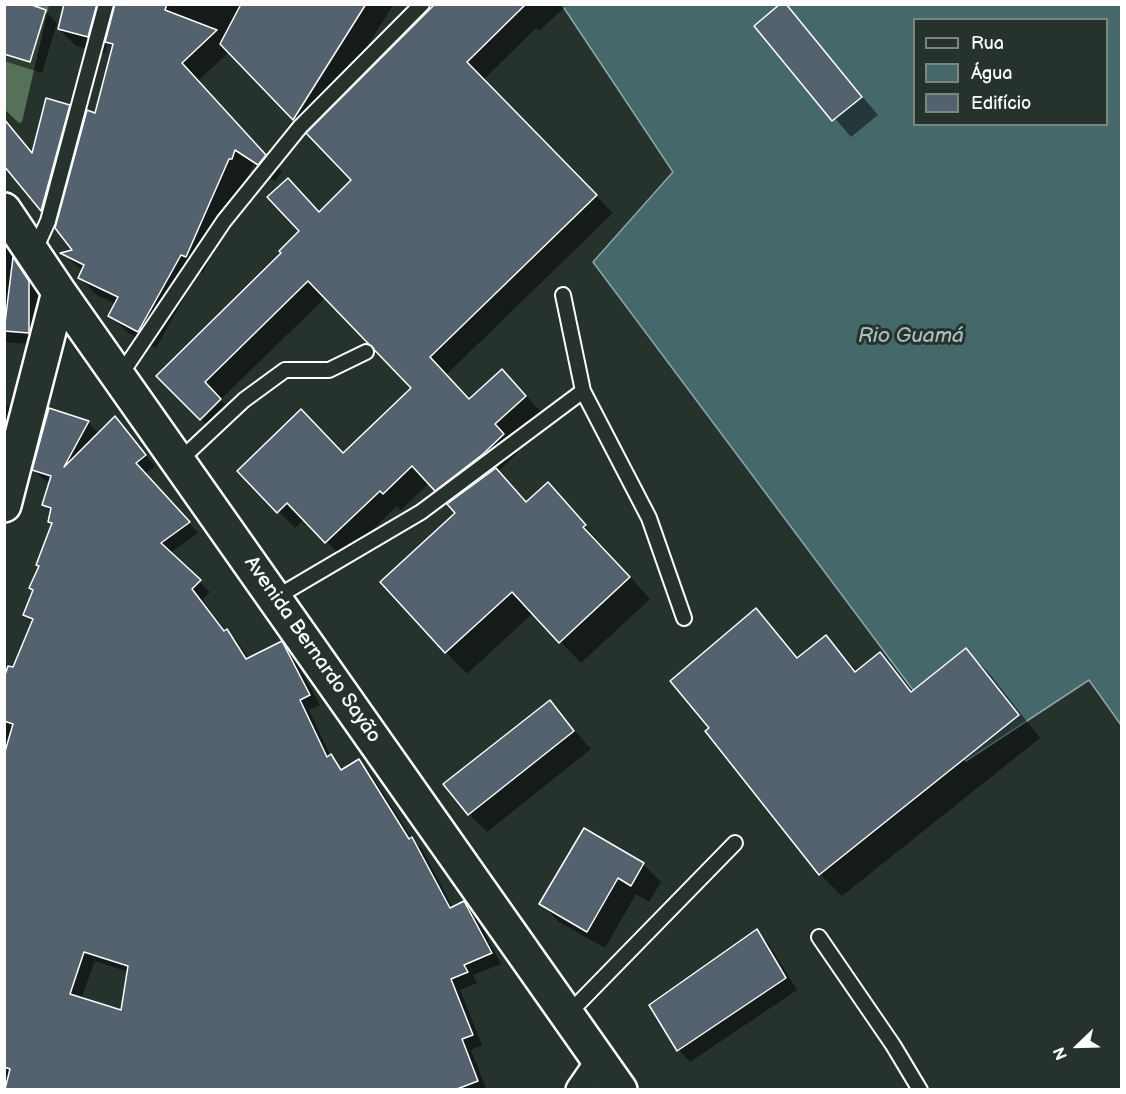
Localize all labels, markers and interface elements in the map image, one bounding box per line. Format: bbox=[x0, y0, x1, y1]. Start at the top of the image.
legend bbox=[913, 18, 1108, 126]
text: Rua bbox=[971, 33, 1004, 54]
text: Água bbox=[971, 63, 1012, 84]
text: Edifício bbox=[971, 93, 1031, 114]
water label: Rio Guamá bbox=[858, 324, 964, 350]
street label: Avenida Bernardo Sayão bbox=[238, 552, 386, 748]
north arrow bbox=[1048, 1016, 1108, 1076]
text: N bbox=[1050, 1044, 1072, 1062]

